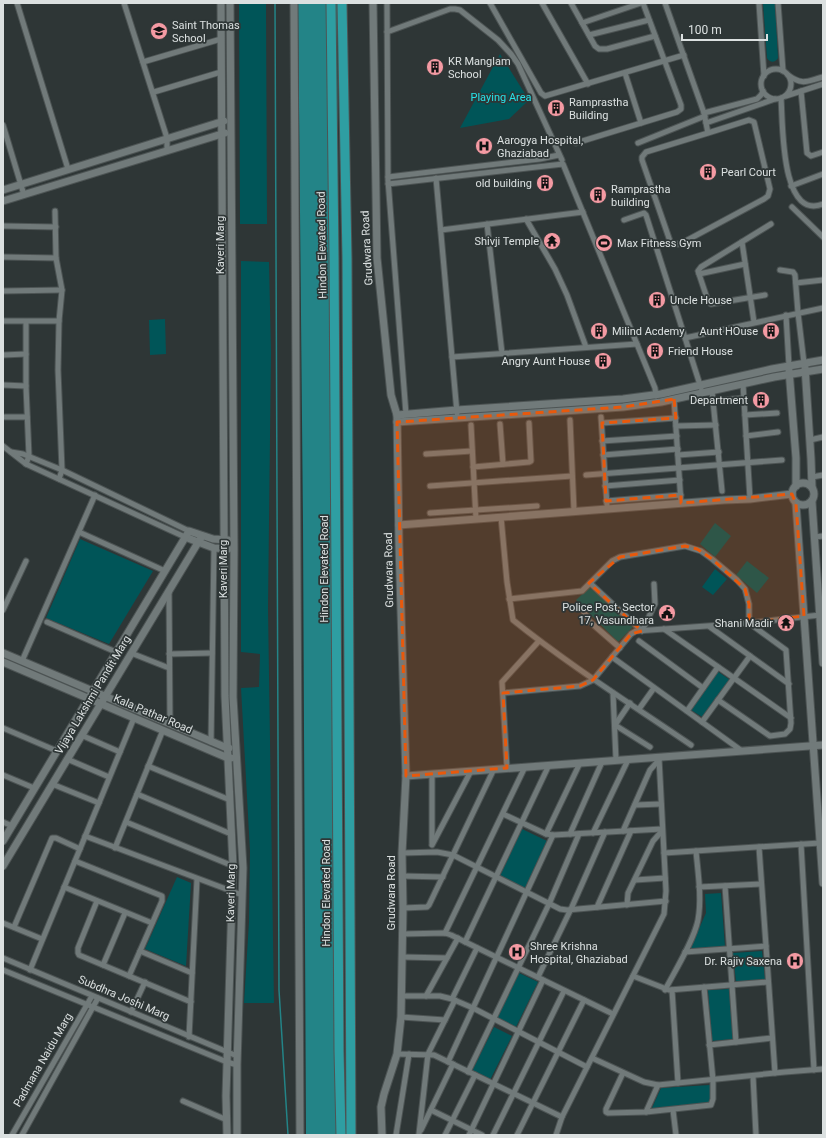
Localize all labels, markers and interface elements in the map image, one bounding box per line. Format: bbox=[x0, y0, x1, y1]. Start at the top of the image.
scale bar bbox=[682, 16, 767, 42]
place label: Saint Thomas School bbox=[172, 19, 240, 45]
school or university icon: Saint Thomas School bbox=[149, 21, 169, 41]
text: 100 m bbox=[688, 23, 722, 37]
place label: KR Manglam School bbox=[448, 55, 511, 81]
building icon: KR Manglam School bbox=[425, 57, 445, 77]
park label: Playing Area bbox=[471, 91, 532, 104]
place label: Ramprastha Building bbox=[569, 96, 628, 122]
building icon: Ramprastha Building bbox=[546, 98, 566, 118]
place label: Aarogya Hospital, Ghaziabad bbox=[497, 134, 583, 160]
hospital icon: Aarogya Hospital, Ghaziabad bbox=[474, 136, 494, 156]
building icon: Pearl Court bbox=[698, 162, 718, 182]
place label: Pearl Court bbox=[721, 166, 776, 179]
building icon: old building bbox=[535, 173, 555, 193]
place label: old building bbox=[475, 177, 532, 190]
place label: Ramprastha building bbox=[611, 183, 670, 209]
building icon: Ramprastha building bbox=[588, 185, 608, 205]
street label: Hindon Elevated Road bbox=[315, 191, 329, 299]
street label: Grudwara Road bbox=[359, 210, 375, 286]
street label: Kaveri Marg bbox=[214, 216, 227, 274]
temple icon: Shivji Temple bbox=[542, 231, 562, 251]
sports icon: Max Fitness Gym bbox=[594, 233, 614, 253]
place label: Shivji Temple bbox=[474, 235, 539, 248]
place label: Max Fitness Gym bbox=[617, 237, 701, 250]
building icon: Uncle House bbox=[647, 290, 667, 310]
place label: Uncle House bbox=[670, 294, 732, 307]
building icon: Milind Acdemy bbox=[589, 321, 609, 341]
building icon: Aunt HOuse bbox=[761, 321, 781, 341]
place label: Milind Acdemy bbox=[612, 325, 685, 338]
place label: Aunt HOuse bbox=[699, 325, 758, 338]
building icon: Friend House bbox=[645, 341, 665, 361]
place label: Friend House bbox=[668, 345, 733, 358]
building icon: Angry Aunt House bbox=[593, 351, 613, 371]
place label: Angry Aunt House bbox=[502, 355, 590, 368]
building icon: Department bbox=[751, 390, 771, 410]
place label: Department bbox=[690, 394, 748, 407]
street label: Hindon Elevated Road bbox=[318, 515, 331, 623]
street label: Grudwara Road bbox=[382, 532, 396, 608]
street label: Kaveri Marg bbox=[217, 540, 230, 598]
place label: Police Post, Sector 17, Vasundhara bbox=[562, 601, 654, 627]
public building icon: Police Post, Sector 17, Vasundhara bbox=[657, 603, 677, 623]
temple icon: Shani Madir bbox=[776, 613, 796, 633]
place label: Shani Madir bbox=[715, 617, 773, 630]
street label: Vijaya Lakshmi Pandit Marg bbox=[52, 633, 134, 757]
street label: Kala Pathar Road bbox=[112, 692, 194, 736]
street label: Hindon Elevated Road bbox=[320, 839, 333, 947]
street label: Grudwara Road bbox=[385, 855, 398, 931]
street label: Kaveri Marg bbox=[224, 864, 238, 922]
place label: Shree Krishna Hospital, Ghaziabad bbox=[530, 940, 628, 966]
hospital icon: Shree Krishna Hospital, Ghaziabad bbox=[507, 942, 527, 962]
hospital icon: Dr. Rajiv Saxena bbox=[785, 951, 805, 971]
place label: Dr. Rajiv Saxena bbox=[704, 955, 782, 968]
street label: Subdhra Joshi Marg bbox=[76, 973, 172, 1023]
street label: Padmana Naidu Marg bbox=[11, 1011, 75, 1109]

